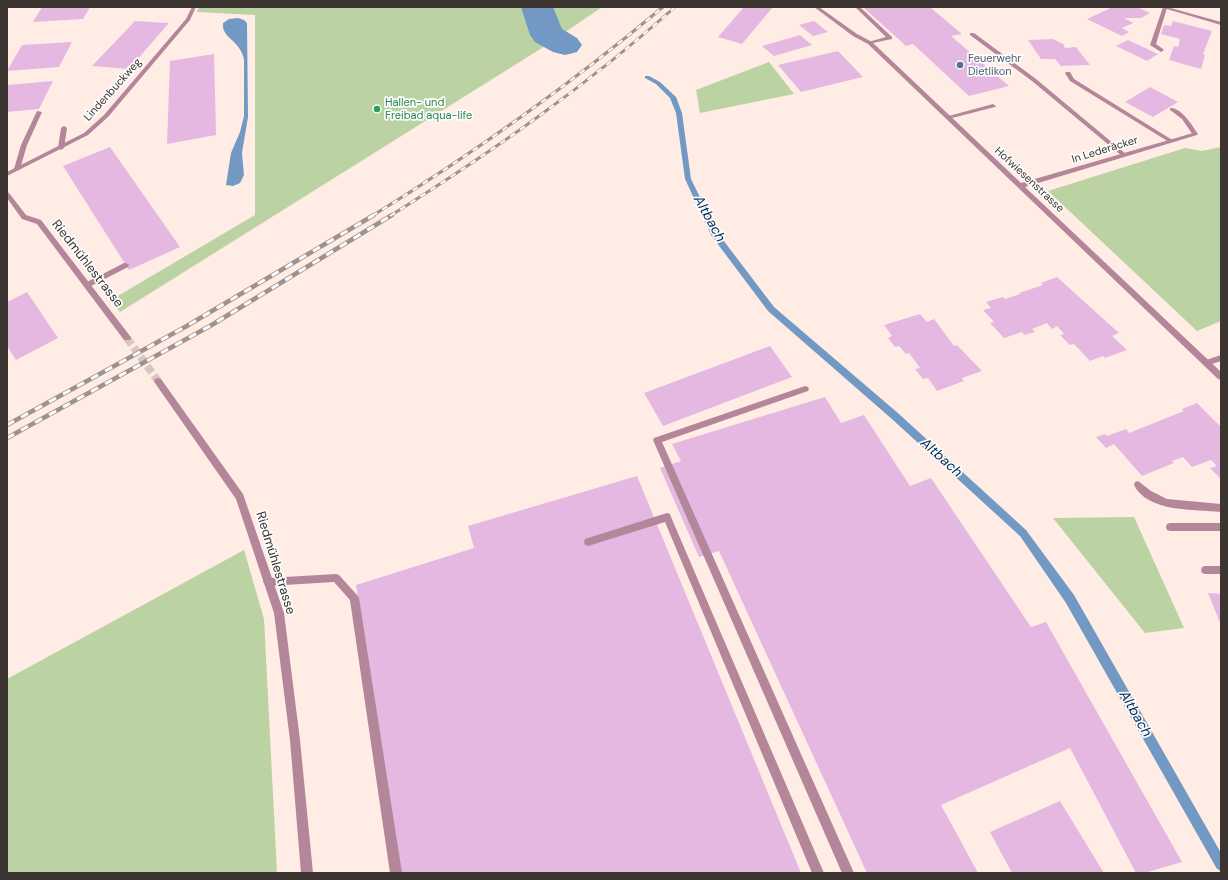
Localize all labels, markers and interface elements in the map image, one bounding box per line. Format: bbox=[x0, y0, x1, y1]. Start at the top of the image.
place label: Feuerwehr Dietlikon bbox=[968, 52, 1021, 78]
street label: Lindenbuckweg bbox=[81, 56, 145, 124]
marker: Feuerwehr Dietlikon bbox=[955, 60, 965, 70]
place label: Hallen- und Freibad aqua-life bbox=[385, 96, 472, 122]
marker: Hallen- und Freibad aqua-life bbox=[372, 104, 382, 114]
street label: In Lederäcker bbox=[1070, 134, 1140, 166]
street label: Hofwiesenstrasse bbox=[992, 144, 1066, 216]
water label: Altbach bbox=[689, 193, 729, 245]
street label: Riedmühlestrasse bbox=[48, 217, 126, 311]
water label: Altbach bbox=[917, 435, 965, 481]
street label: Riedmühlestrasse bbox=[252, 510, 298, 616]
water label: Altbach bbox=[1115, 688, 1155, 740]

